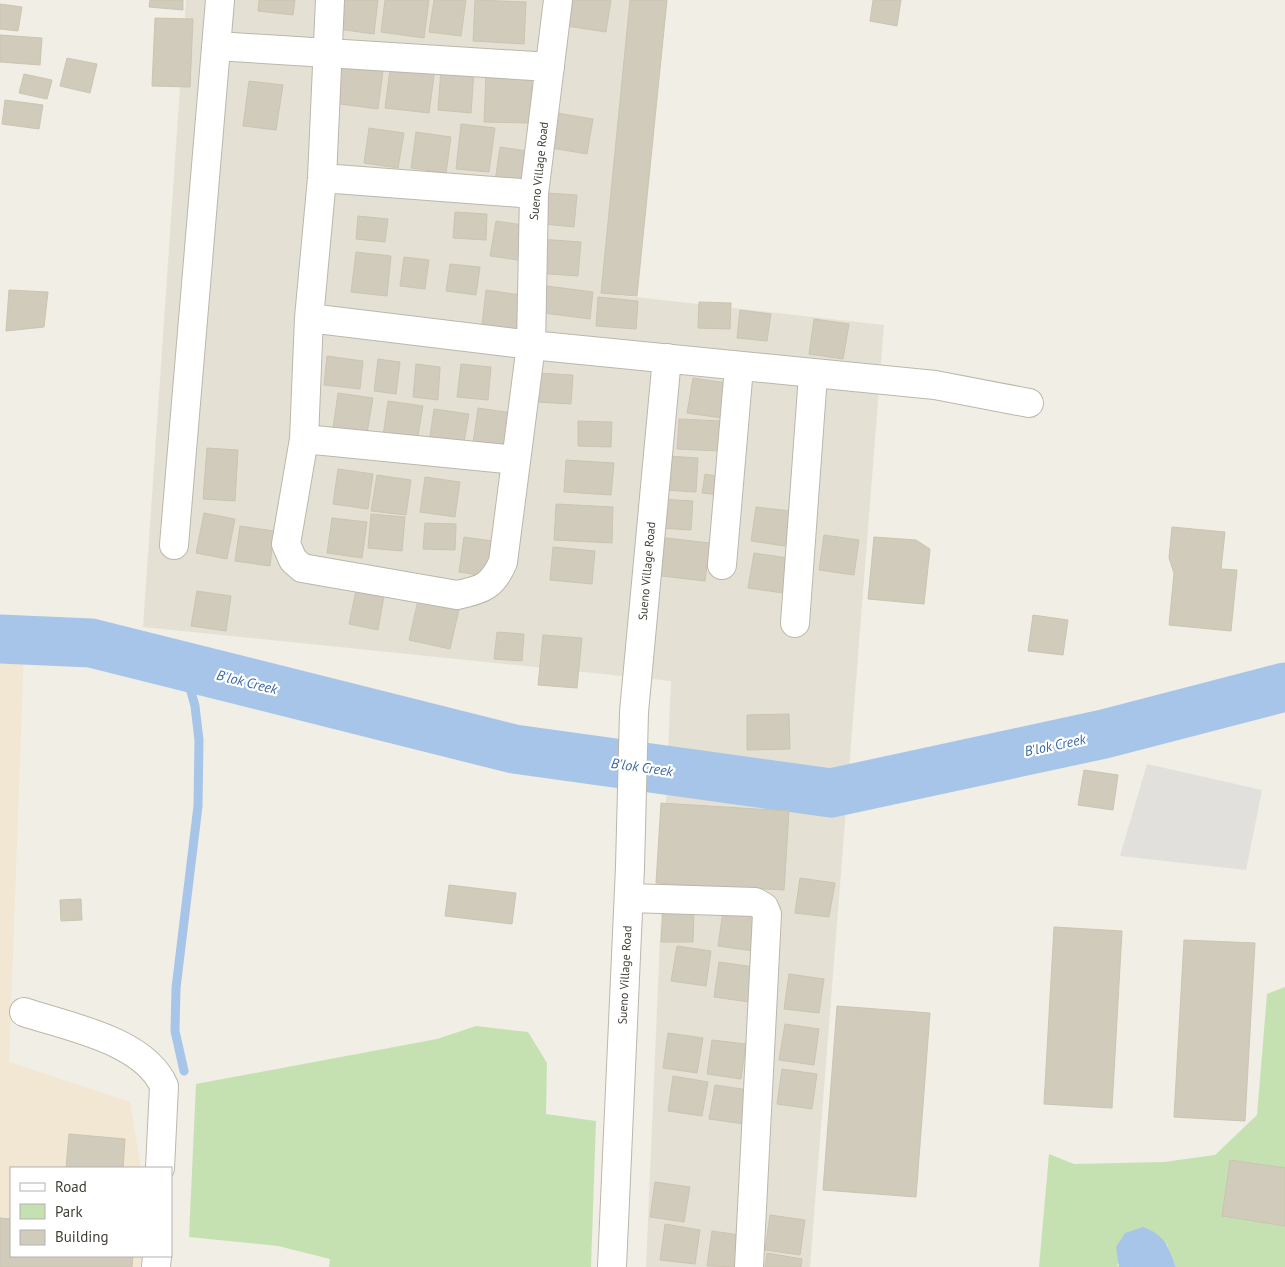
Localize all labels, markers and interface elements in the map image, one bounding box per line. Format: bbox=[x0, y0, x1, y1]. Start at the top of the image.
street label: Sueno Village Road bbox=[526, 121, 551, 221]
street label: Sueno Village Road bbox=[635, 521, 658, 621]
water label: B'lok Creek bbox=[215, 666, 280, 698]
water label: B'lok Creek bbox=[1023, 730, 1088, 760]
water label: B'lok Creek bbox=[610, 754, 675, 780]
street label: Sueno Village Road bbox=[614, 925, 635, 1025]
legend bbox=[10, 1167, 172, 1257]
text: Road bbox=[55, 1177, 87, 1196]
text: Park bbox=[55, 1202, 83, 1221]
text: Building bbox=[55, 1227, 109, 1246]

